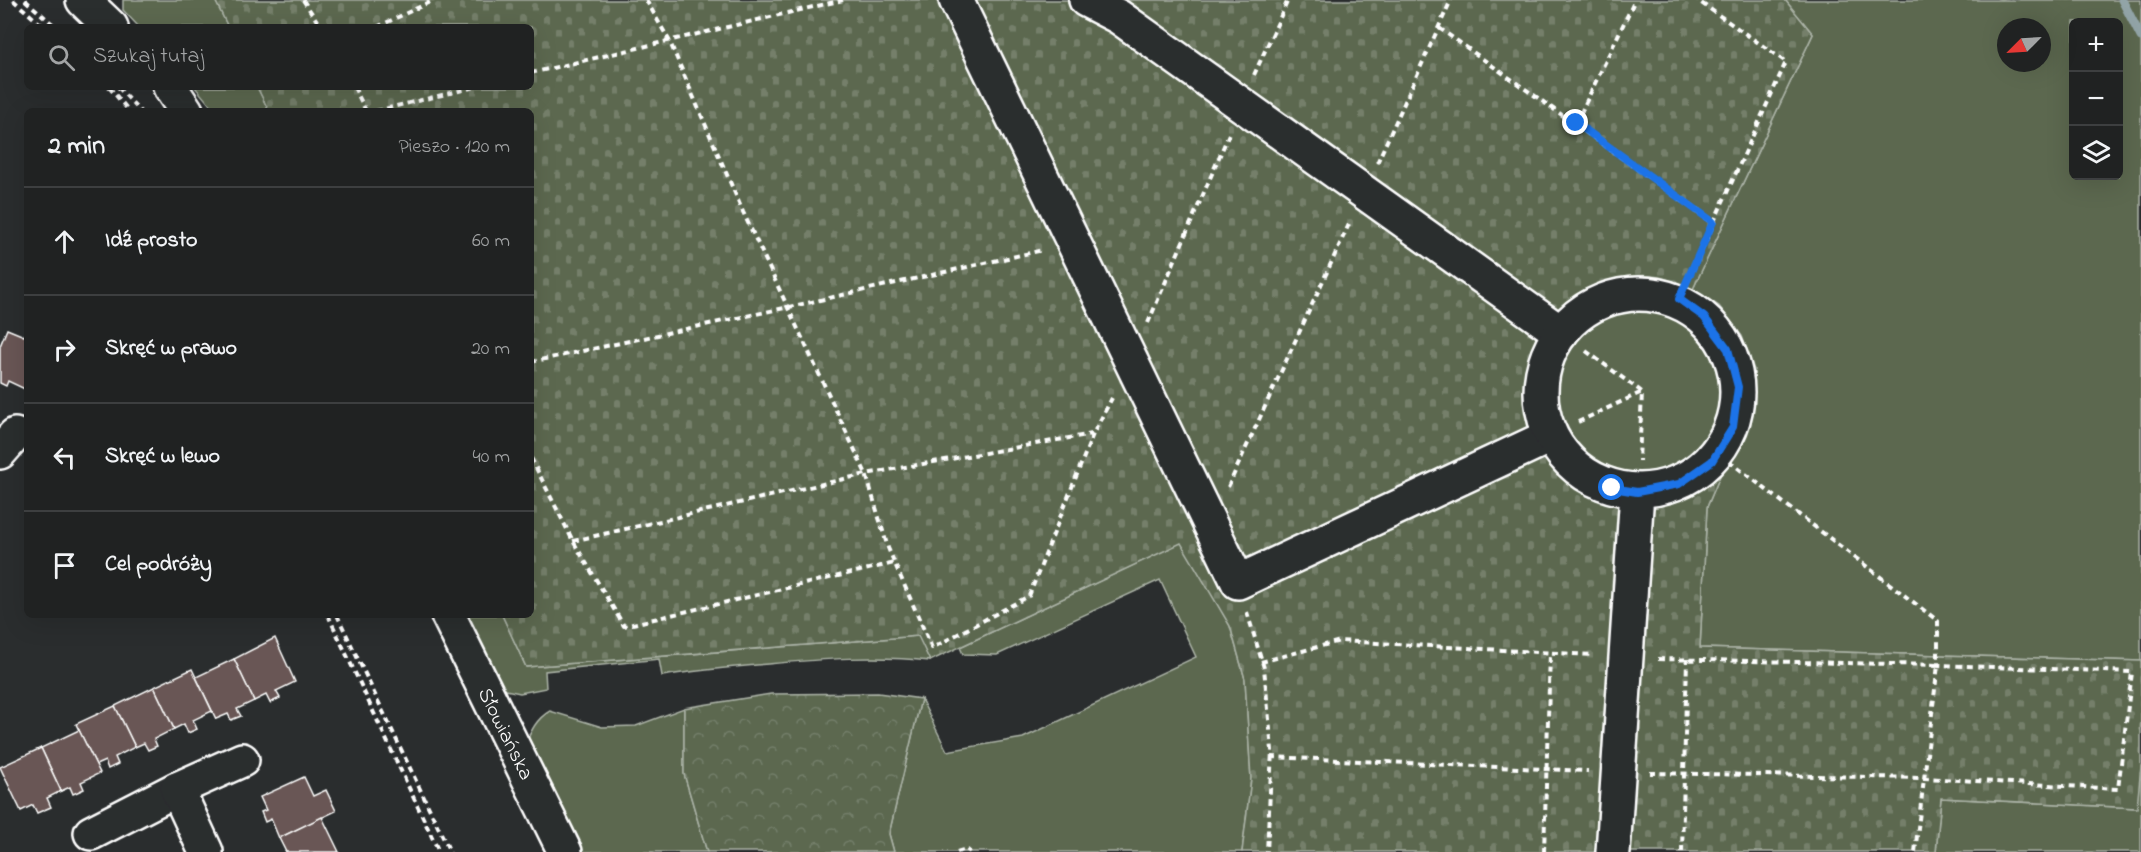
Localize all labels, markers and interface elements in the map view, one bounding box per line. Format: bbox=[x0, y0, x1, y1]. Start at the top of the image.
north arrow bbox=[1997, 18, 2051, 72]
map controls bbox=[2069, 18, 2123, 180]
button: + bbox=[2069, 18, 2123, 72]
search box bbox=[24, 24, 534, 90]
icon: search bbox=[45, 41, 78, 74]
text: Szukaj tutaj bbox=[93, 41, 204, 73]
button: − bbox=[2069, 72, 2123, 126]
route end bbox=[1562, 109, 1588, 135]
button: layers bbox=[2069, 126, 2123, 180]
text: 2 min bbox=[48, 128, 105, 166]
text: Pieszo · 120 m bbox=[398, 133, 510, 162]
icon: ahead bbox=[48, 225, 81, 258]
text: Idź prosto bbox=[105, 225, 198, 257]
text: 60 m bbox=[472, 227, 510, 256]
icon: right bbox=[48, 333, 81, 366]
text: Skręć w prawo bbox=[105, 333, 237, 365]
text: 20 m bbox=[471, 335, 510, 364]
icon: left bbox=[48, 441, 81, 474]
text: Skręć w lewo bbox=[105, 441, 220, 473]
text: 40 m bbox=[473, 443, 510, 472]
route start bbox=[1598, 474, 1624, 500]
icon: arrive bbox=[48, 549, 81, 582]
text: Cel podróży bbox=[105, 549, 212, 581]
street label: Słowiańska bbox=[469, 683, 540, 786]

